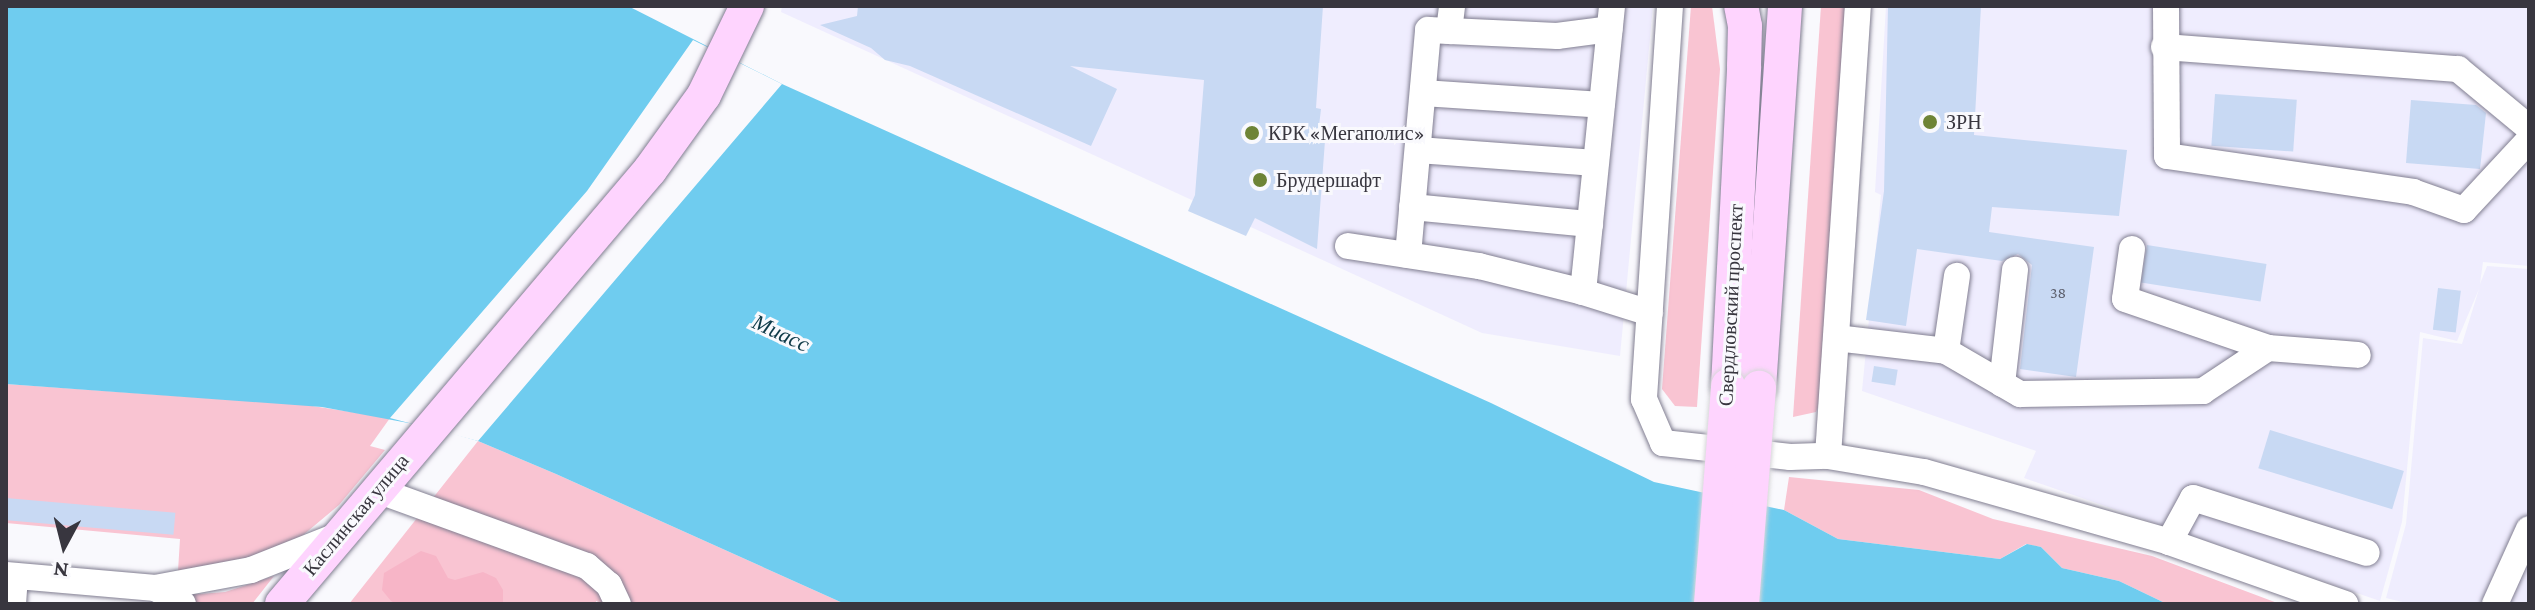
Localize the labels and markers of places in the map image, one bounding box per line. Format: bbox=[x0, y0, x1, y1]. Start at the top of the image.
place label: ЗРН bbox=[1946, 110, 1982, 134]
marker: ЗРН bbox=[1921, 113, 1939, 131]
place label: КРК «Мегаполис» bbox=[1268, 121, 1425, 145]
marker: КРК «Мегаполис» bbox=[1243, 124, 1261, 142]
place label: Брудершафт bbox=[1276, 168, 1381, 192]
marker: Брудершафт bbox=[1251, 171, 1269, 189]

